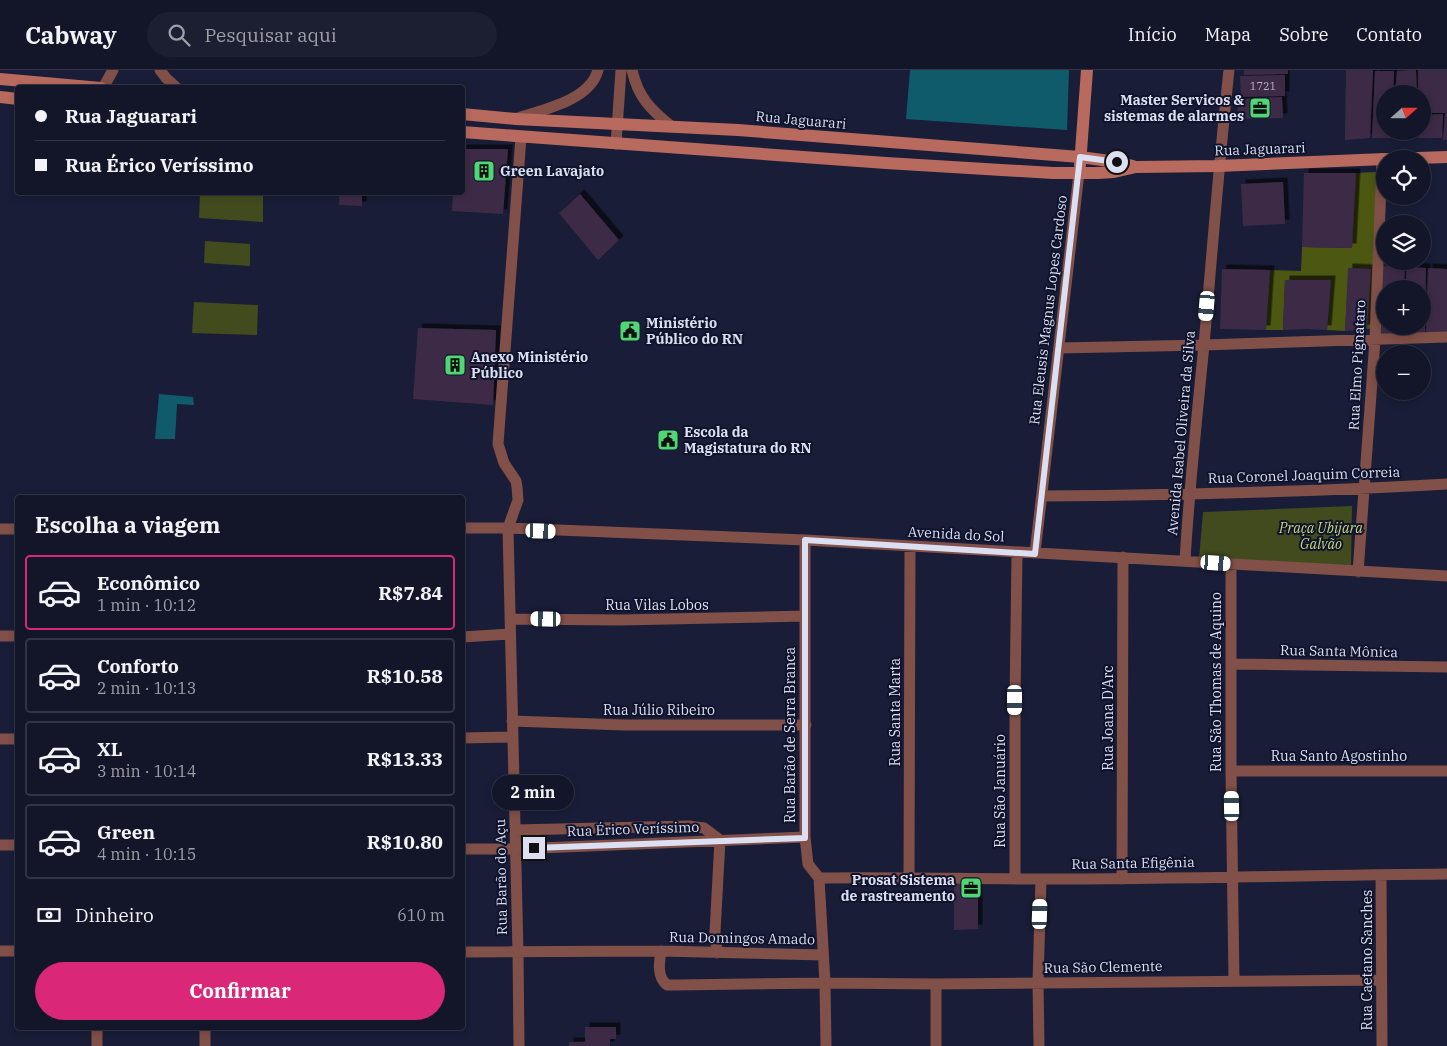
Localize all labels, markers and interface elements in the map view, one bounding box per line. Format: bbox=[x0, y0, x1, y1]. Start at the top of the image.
search box bbox=[147, 12, 497, 57]
text: Cabway bbox=[25, 19, 117, 51]
icon: search bbox=[165, 21, 193, 49]
text: Pesquisar aqui bbox=[205, 23, 337, 47]
text: Início bbox=[1128, 23, 1177, 46]
text: Mapa bbox=[1205, 23, 1251, 46]
text: Sobre bbox=[1279, 23, 1328, 46]
text: Contato bbox=[1356, 23, 1422, 46]
house number: 1721 bbox=[1250, 79, 1276, 93]
north arrow bbox=[1376, 85, 1431, 140]
map controls bbox=[1376, 85, 1431, 400]
place label: Master Servicos & sistemas de alarmes bbox=[1104, 91, 1245, 125]
office icon: Master Servicos & sistemas de alarmes bbox=[1248, 96, 1272, 120]
text: Rua Jaguarari bbox=[65, 104, 197, 128]
street label: Rua Jaguarari bbox=[755, 107, 847, 133]
street label: Rua Jaguarari bbox=[1214, 138, 1306, 160]
button: locate bbox=[1376, 150, 1431, 205]
route start bbox=[1106, 151, 1128, 173]
text: Rua Érico Veríssimo bbox=[65, 153, 254, 177]
building icon: Green Lavajato bbox=[472, 159, 496, 183]
place label: Green Lavajato bbox=[500, 162, 604, 180]
street label: Rua Eleusis Magnus Lopes Cardoso bbox=[1025, 194, 1071, 426]
button: layers bbox=[1376, 215, 1431, 270]
button: + bbox=[1376, 280, 1431, 335]
car bbox=[1198, 290, 1215, 322]
street label: Rua Elmo Pignataro bbox=[1345, 299, 1369, 431]
place label: Ministério Público do RN bbox=[646, 314, 743, 348]
public building icon: Ministério Público do RN bbox=[618, 319, 642, 343]
street label: Avenida Isabel Oliveira da Silva bbox=[1163, 329, 1199, 536]
button: − bbox=[1376, 345, 1431, 400]
place label: Anexo Ministério Público bbox=[471, 348, 588, 382]
building icon: Anexo Ministério Público bbox=[443, 353, 467, 377]
place label: Escola da Magistatura do RN bbox=[684, 423, 812, 457]
public building icon: Escola da Magistatura do RN bbox=[656, 428, 680, 452]
street label: Rua Coronel Joaquim Correia bbox=[1207, 463, 1401, 487]
text: Escolha a viagem bbox=[35, 510, 220, 539]
park label: Praça Ubijara Galvão bbox=[1278, 519, 1363, 553]
street label: Avenida do Sol bbox=[907, 522, 1005, 546]
car bbox=[525, 523, 556, 539]
car bbox=[1200, 554, 1231, 572]
icon: car bbox=[37, 570, 82, 615]
text: Econômico bbox=[97, 571, 200, 595]
text: R$7.84 bbox=[378, 581, 443, 605]
street label: Rua São Thomas de Aquino bbox=[1207, 592, 1225, 772]
text: 1 min · 10:12 bbox=[97, 595, 196, 615]
street label: Rua Vilas Lobos bbox=[605, 596, 709, 614]
car bbox=[530, 611, 561, 627]
street label: Rua Santa Mônica bbox=[1280, 641, 1398, 661]
street label: Rua Barão de Serra Branca bbox=[781, 647, 799, 823]
icon: car bbox=[37, 653, 82, 698]
text: Conforto bbox=[97, 654, 179, 678]
street label: Rua Santa Marta bbox=[886, 657, 904, 766]
text: R$10.58 bbox=[367, 664, 443, 688]
street label: Rua Joana D'Arc bbox=[1099, 665, 1117, 771]
text: 2 min · 10:13 bbox=[97, 678, 196, 698]
car bbox=[1007, 685, 1022, 715]
street label: Rua Júlio Ribeiro bbox=[603, 701, 715, 719]
street label: Rua São Januário bbox=[991, 734, 1009, 848]
icon: car bbox=[37, 736, 82, 781]
text: XL bbox=[97, 737, 123, 761]
text: R$13.33 bbox=[367, 747, 443, 771]
street label: Rua Santo Agostinho bbox=[1271, 747, 1407, 765]
text: 3 min · 10:14 bbox=[97, 761, 196, 781]
callout: 2 min bbox=[493, 776, 575, 810]
text: 2 min bbox=[511, 782, 555, 802]
car bbox=[1224, 791, 1239, 821]
street label: Rua Érico Veríssimo bbox=[566, 817, 700, 840]
icon: car bbox=[37, 819, 82, 864]
street label: Rua Barão do Açu bbox=[491, 819, 511, 935]
text: Green bbox=[97, 820, 155, 844]
text: R$10.80 bbox=[367, 830, 443, 854]
route end bbox=[523, 837, 545, 859]
text: 4 min · 10:15 bbox=[97, 844, 196, 864]
street label: Rua Santa Efigênia bbox=[1071, 853, 1195, 873]
place label: Prosat Sistema de rastreamento bbox=[841, 871, 955, 905]
office icon: Prosat Sistema de rastreamento bbox=[959, 876, 983, 900]
street label: Rua Caetano Sanches bbox=[1358, 889, 1376, 1030]
car bbox=[1031, 899, 1048, 929]
icon: cash bbox=[35, 901, 63, 929]
text: Dinheiro bbox=[75, 903, 154, 927]
text: 610 m bbox=[397, 905, 445, 925]
street label: Rua Domingos Amado bbox=[669, 928, 815, 948]
street label: Rua São Clemente bbox=[1043, 957, 1163, 977]
button: Confirmar bbox=[35, 962, 445, 1020]

